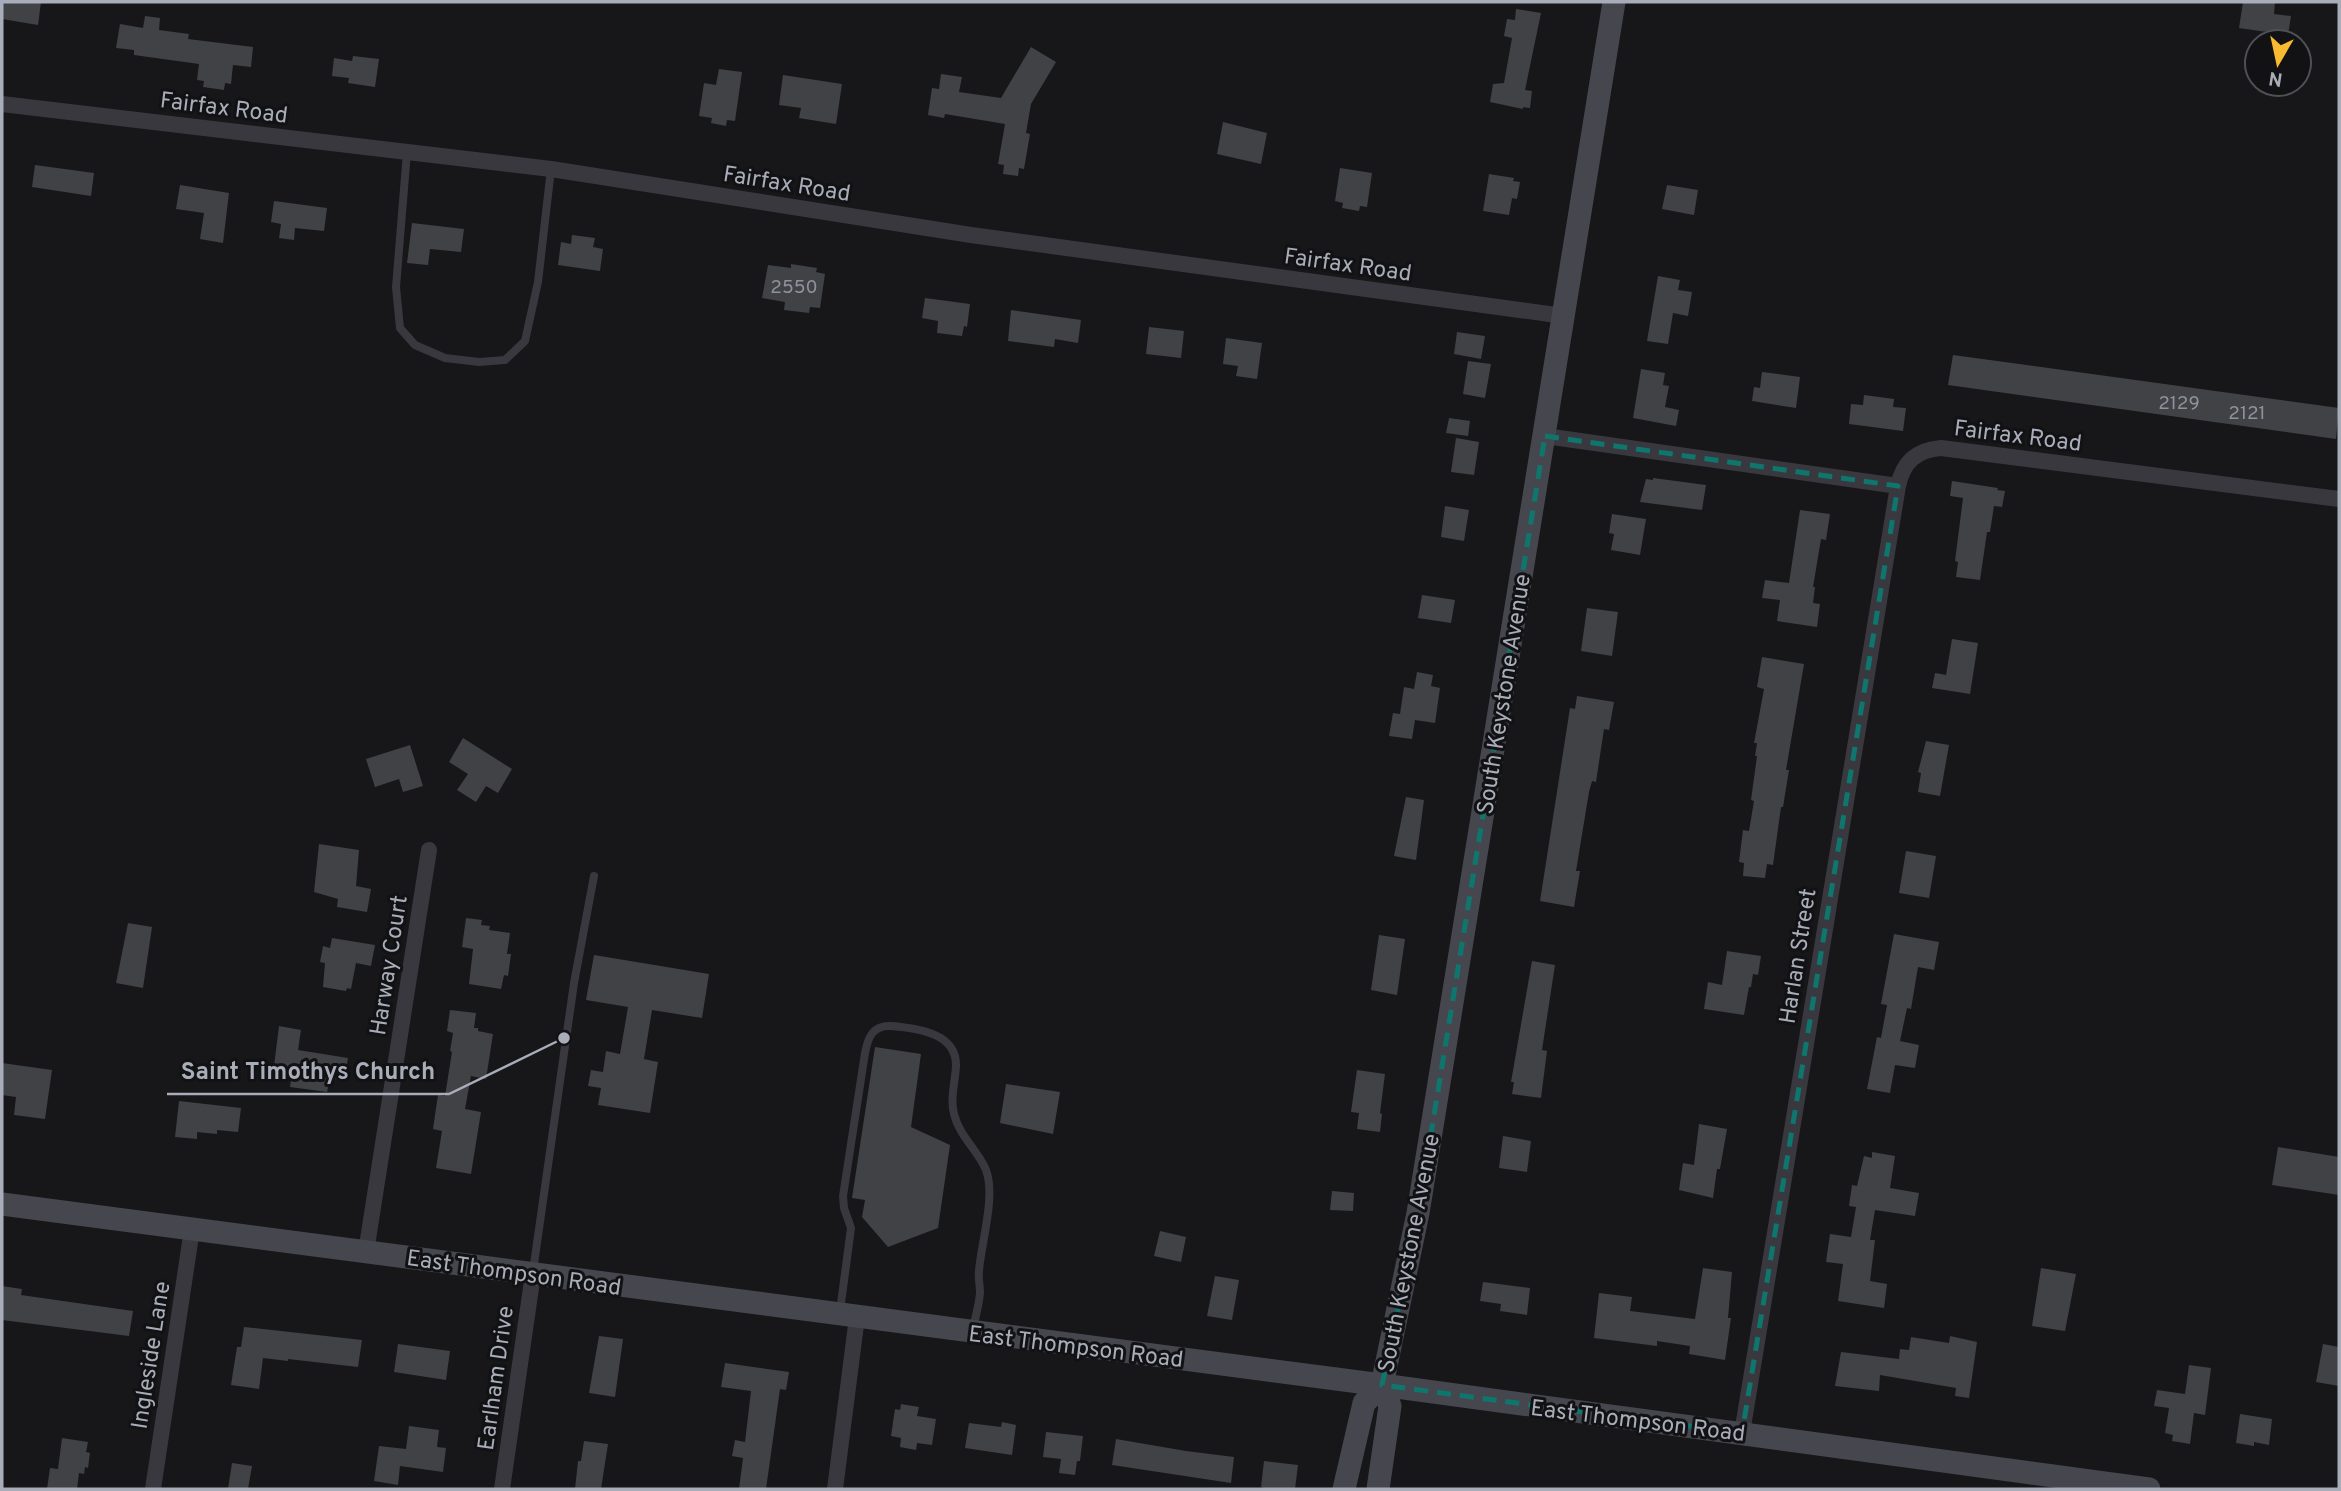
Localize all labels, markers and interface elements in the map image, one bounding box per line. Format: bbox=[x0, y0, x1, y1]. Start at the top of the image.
north arrow bbox=[2243, 28, 2313, 98]
text: N bbox=[2267, 65, 2284, 91]
street label: Fairfax Road bbox=[158, 87, 289, 132]
street label: Fairfax Road bbox=[721, 161, 852, 210]
street label: Fairfax Road bbox=[1282, 243, 1413, 290]
house number: 2550 bbox=[770, 276, 818, 300]
house number: 2129 bbox=[2158, 392, 2200, 416]
house number: 2121 bbox=[2228, 402, 2266, 426]
street label: Fairfax Road bbox=[1952, 415, 2083, 460]
street label: South Keystone Avenue bbox=[1472, 572, 1539, 817]
street label: Harlan Street bbox=[1774, 887, 1824, 1026]
street label: Harway Court bbox=[365, 893, 416, 1038]
callout: Saint Timothys Church bbox=[167, 1049, 449, 1094]
text: Saint Timothys Church bbox=[181, 1058, 435, 1088]
street label: South Keystone Avenue bbox=[1373, 1132, 1448, 1375]
street label: East Thompson Road bbox=[405, 1245, 623, 1304]
street label: Ingleside Lane bbox=[126, 1279, 178, 1431]
street label: Earlham Drive bbox=[473, 1304, 522, 1453]
street label: East Thompson Road bbox=[967, 1321, 1185, 1376]
street label: East Thompson Road bbox=[1529, 1395, 1747, 1450]

